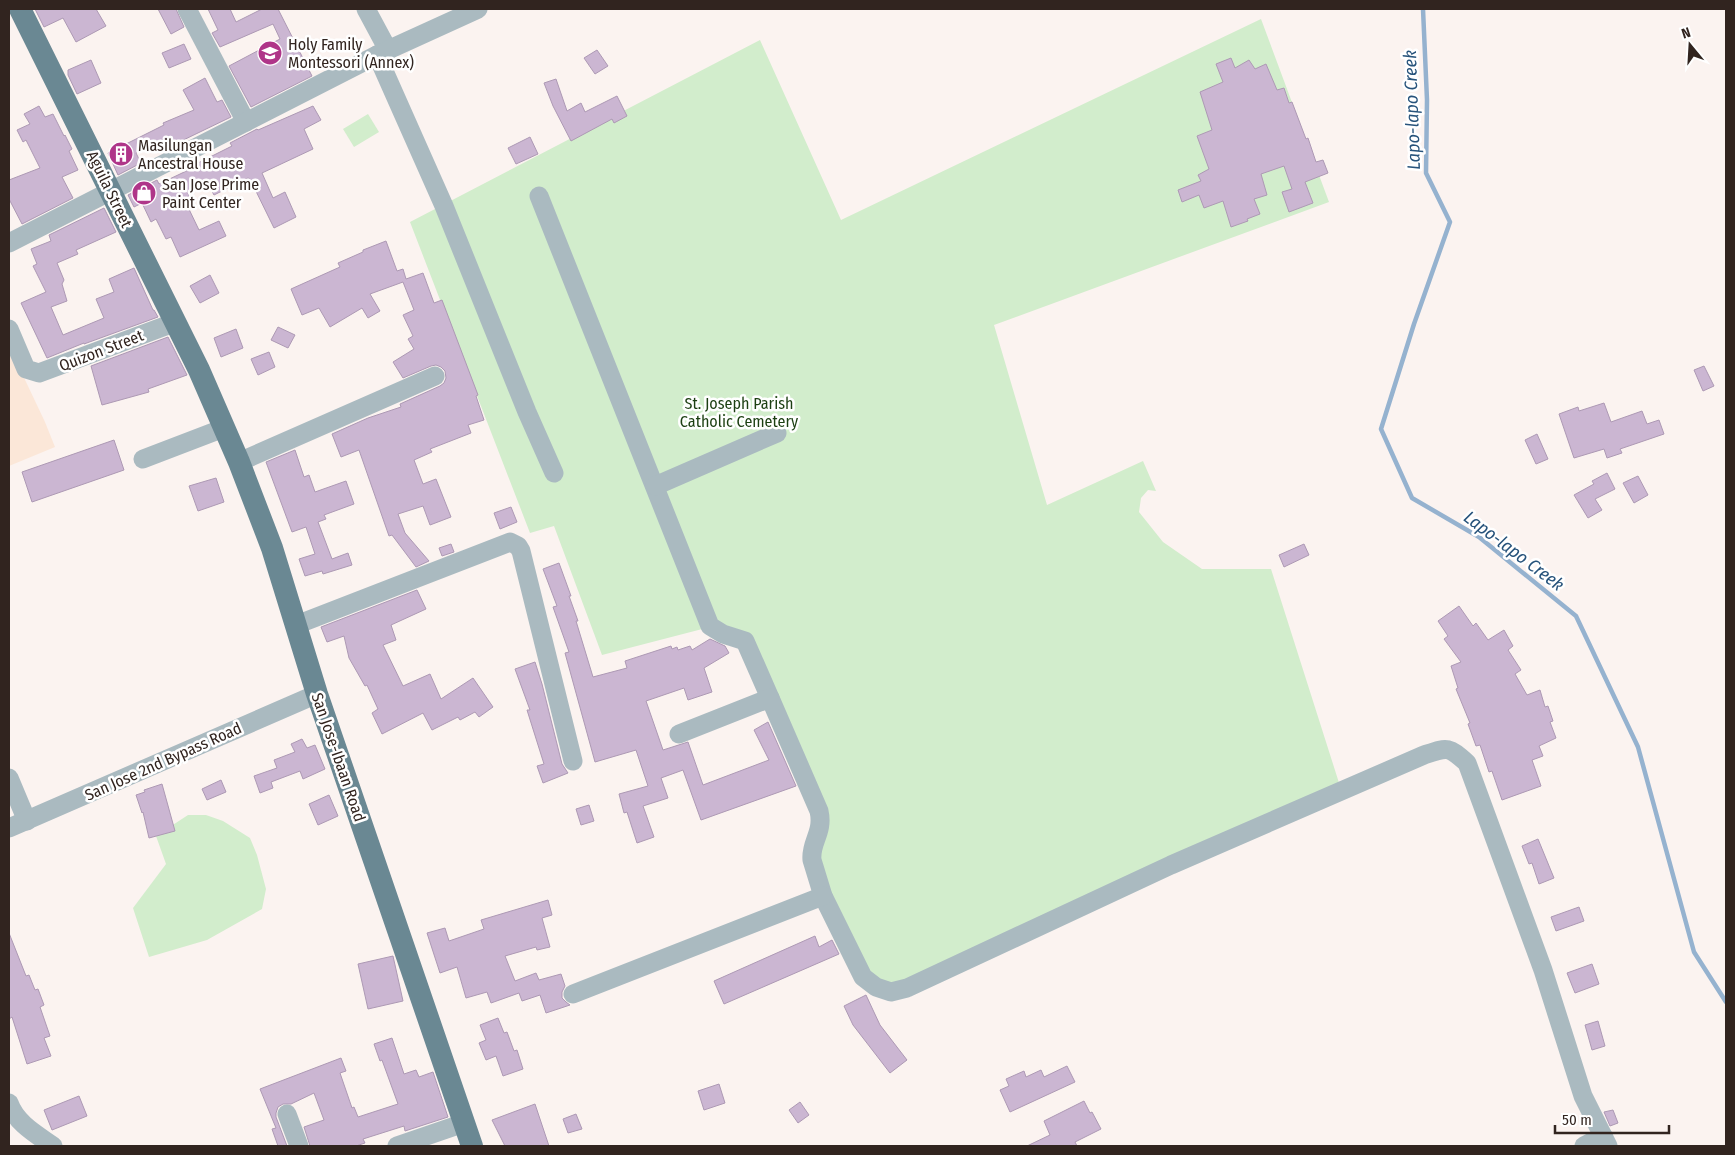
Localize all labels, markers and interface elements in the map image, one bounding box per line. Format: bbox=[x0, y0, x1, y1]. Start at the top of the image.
north arrow bbox=[1665, 20, 1715, 70]
text: N bbox=[1680, 24, 1693, 42]
place label: Holy Family Montessori (Annex) bbox=[288, 35, 414, 72]
school or university icon: Holy Family Montessori (Annex) bbox=[257, 40, 283, 66]
water label: Lapo-lapo Creek bbox=[1399, 50, 1425, 170]
place label: Masilungan Ancestral House bbox=[138, 136, 243, 173]
building icon: Masilungan Ancestral House bbox=[108, 141, 134, 167]
street label: Aguila Street bbox=[83, 148, 137, 231]
place label: San Jose Prime Paint Center bbox=[162, 175, 259, 212]
shop icon: San Jose Prime Paint Center bbox=[131, 180, 157, 206]
street label: Quizon Street bbox=[56, 325, 147, 375]
park label: St. Joseph Parish Catholic Cemetery bbox=[680, 394, 799, 431]
water label: Lapo-lapo Creek bbox=[1460, 506, 1569, 596]
street label: San Jose-Ibaan Road bbox=[308, 690, 369, 824]
street label: San Jose 2nd Bypass Road bbox=[82, 718, 244, 805]
scale bar bbox=[1555, 1102, 1669, 1134]
text: 50 m bbox=[1562, 1111, 1592, 1129]

